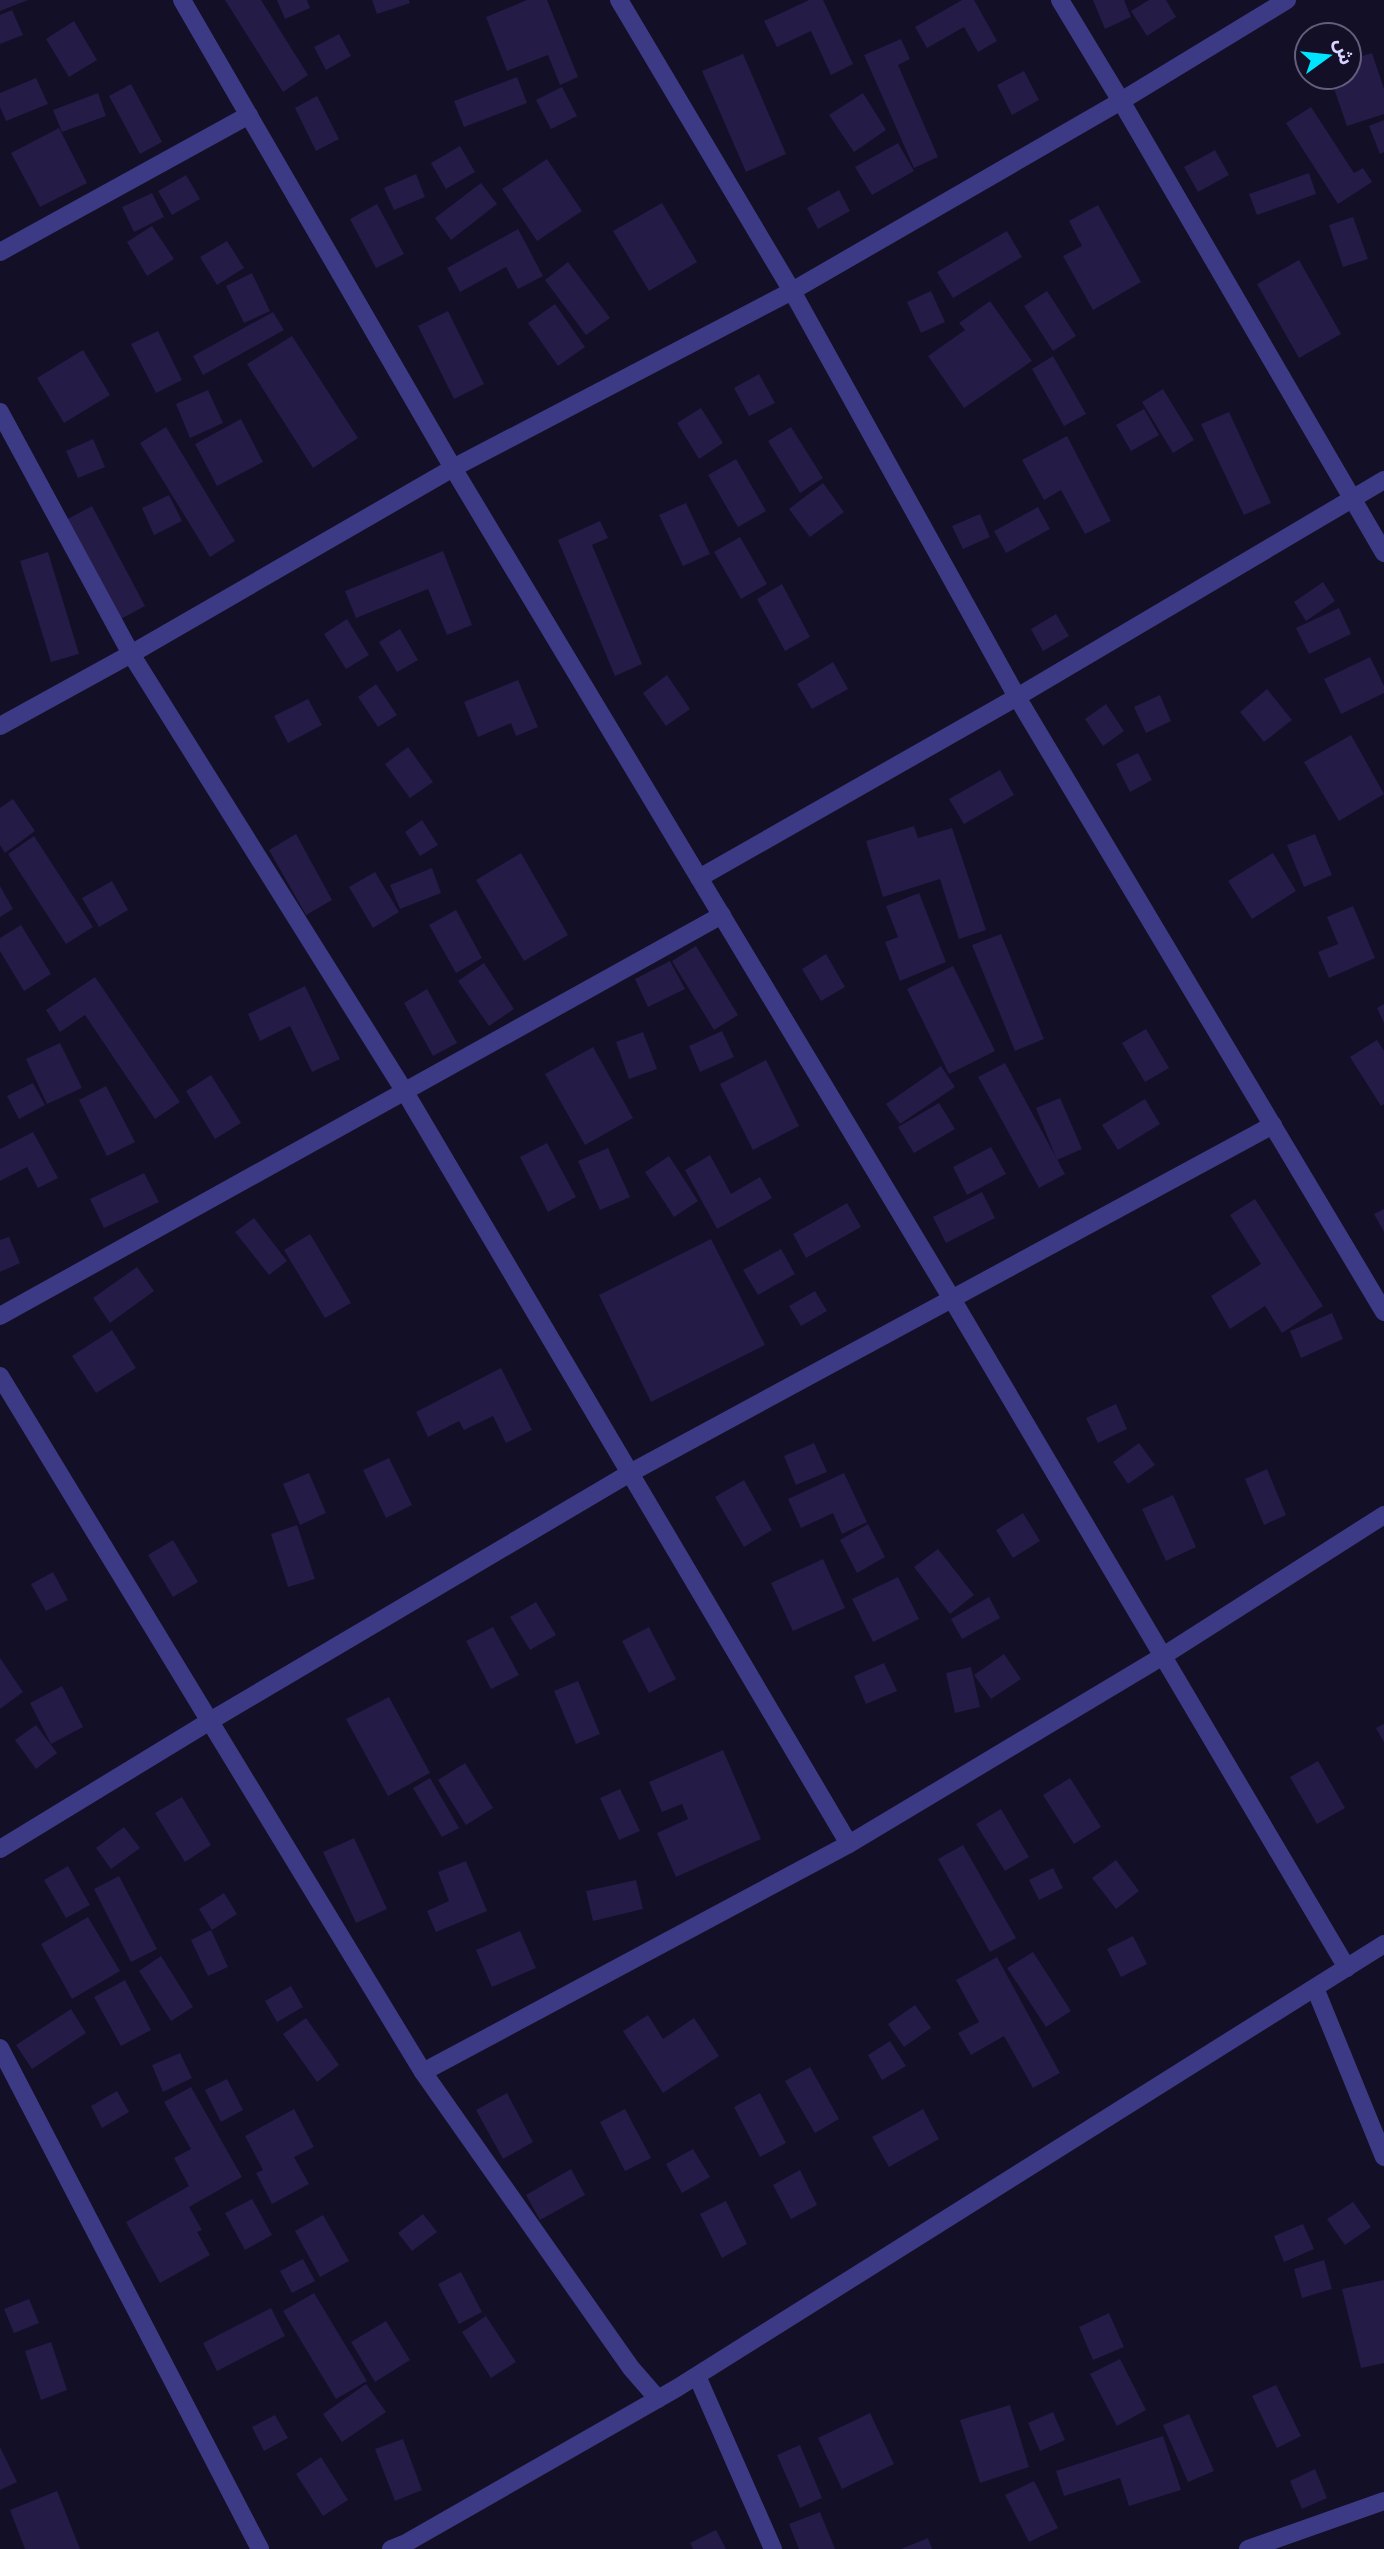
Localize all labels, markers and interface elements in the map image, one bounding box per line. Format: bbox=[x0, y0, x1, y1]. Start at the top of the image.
north arrow bbox=[1293, 21, 1363, 91]
text: ش bbox=[1328, 36, 1359, 68]

